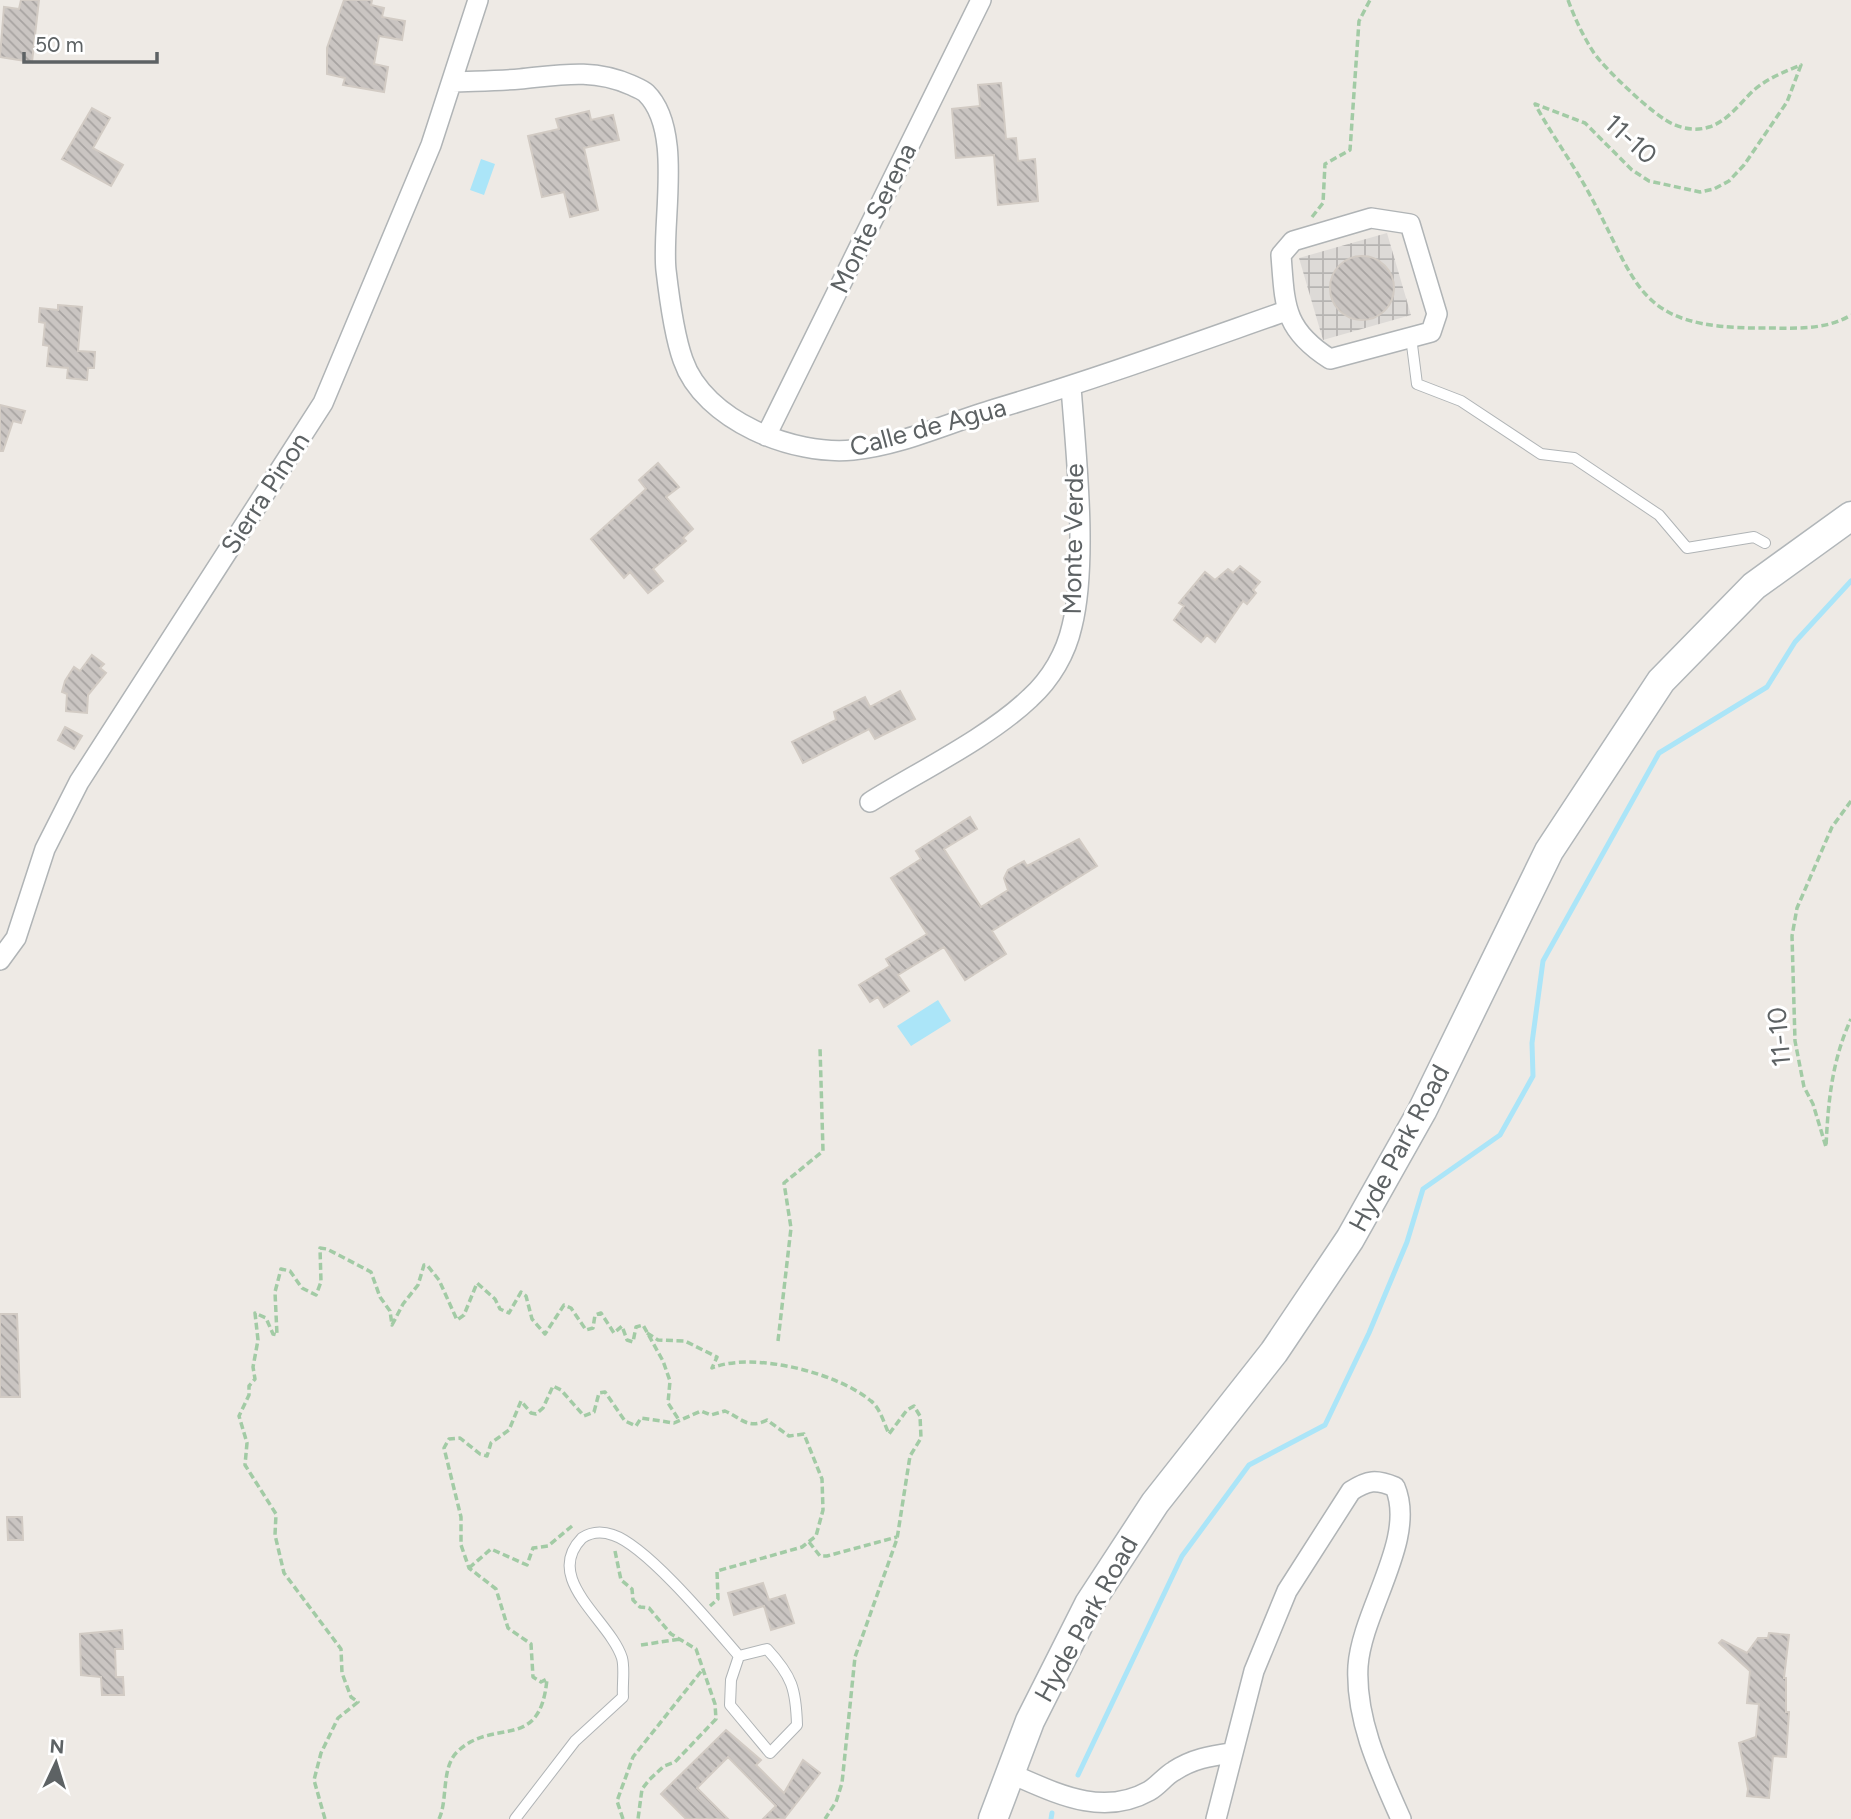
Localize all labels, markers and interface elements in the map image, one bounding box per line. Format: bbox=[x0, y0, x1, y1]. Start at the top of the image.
scale bar bbox=[24, 21, 158, 65]
text: 50 m bbox=[35, 32, 84, 57]
street label: 11-10 bbox=[1598, 107, 1664, 171]
street label: Monte Serena bbox=[823, 138, 923, 298]
street label: Calle de Agua bbox=[846, 391, 1010, 463]
street label: Sierra Pinon bbox=[214, 426, 316, 560]
street label: Monte Verde bbox=[1056, 463, 1090, 615]
street label: 11-10 bbox=[1760, 1006, 1798, 1068]
street label: Hyde Park Road bbox=[1342, 1059, 1456, 1237]
street label: Hyde Park Road bbox=[1027, 1531, 1145, 1707]
north arrow bbox=[21, 1728, 91, 1798]
text: N bbox=[49, 1735, 65, 1759]

